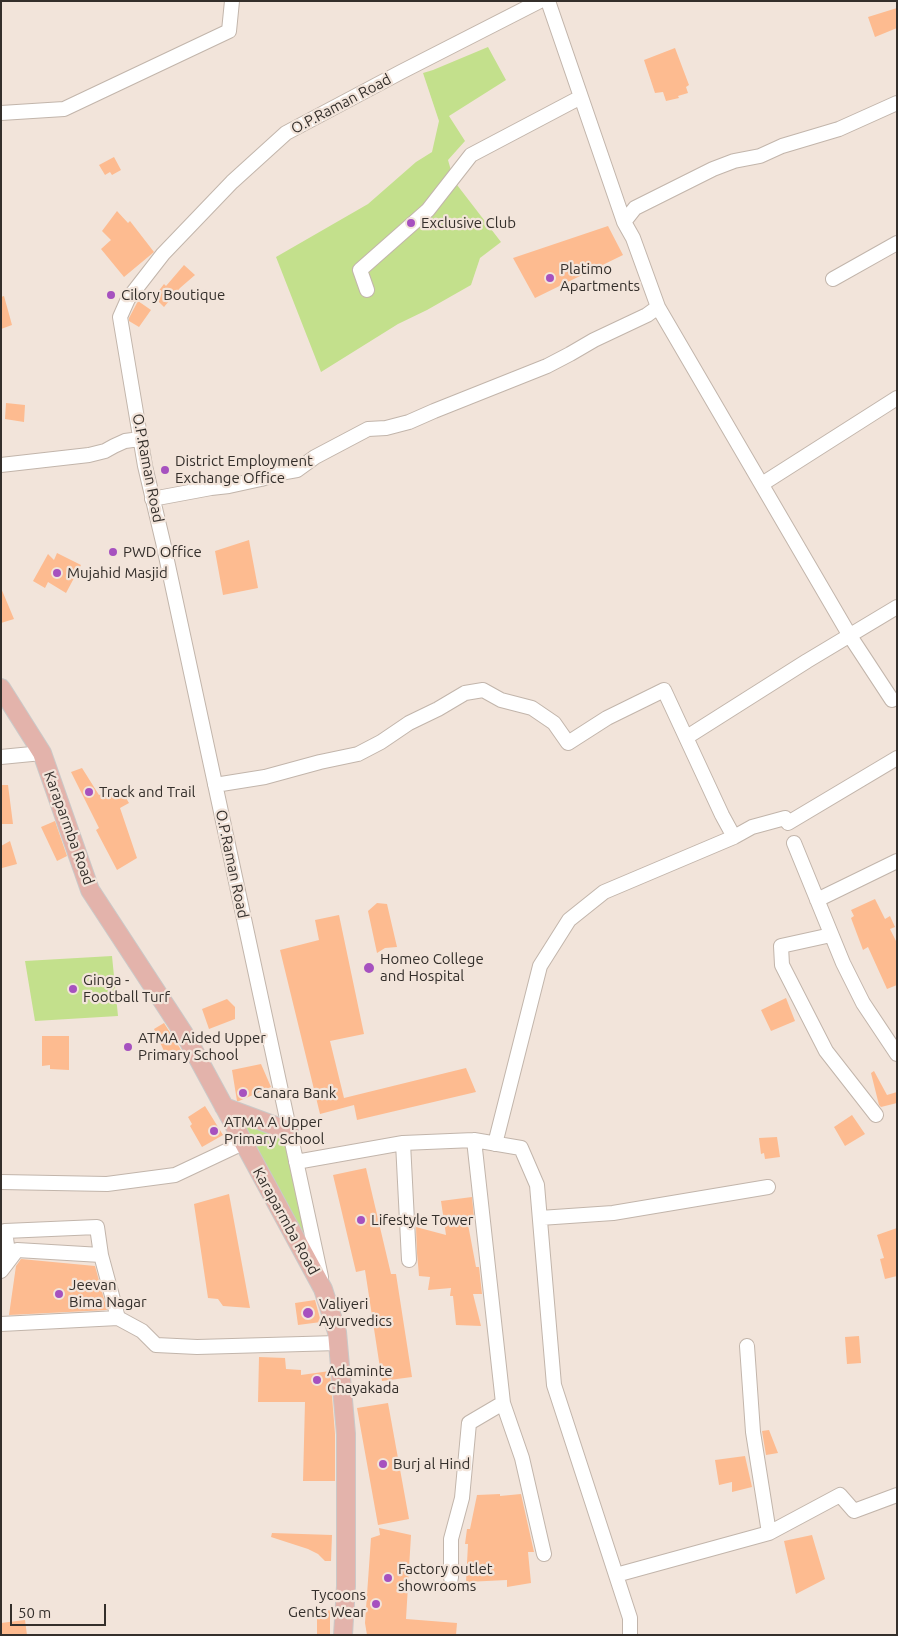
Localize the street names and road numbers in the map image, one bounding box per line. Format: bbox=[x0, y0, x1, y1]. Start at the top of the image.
street label: O.P.Raman Road bbox=[288, 70, 394, 138]
street label: O.P.Raman Road bbox=[129, 412, 167, 524]
street label: Karaparmba Road bbox=[40, 769, 98, 887]
street label: O.P.Raman Road bbox=[212, 808, 252, 920]
street label: Karaparmba Road bbox=[249, 1164, 323, 1278]

